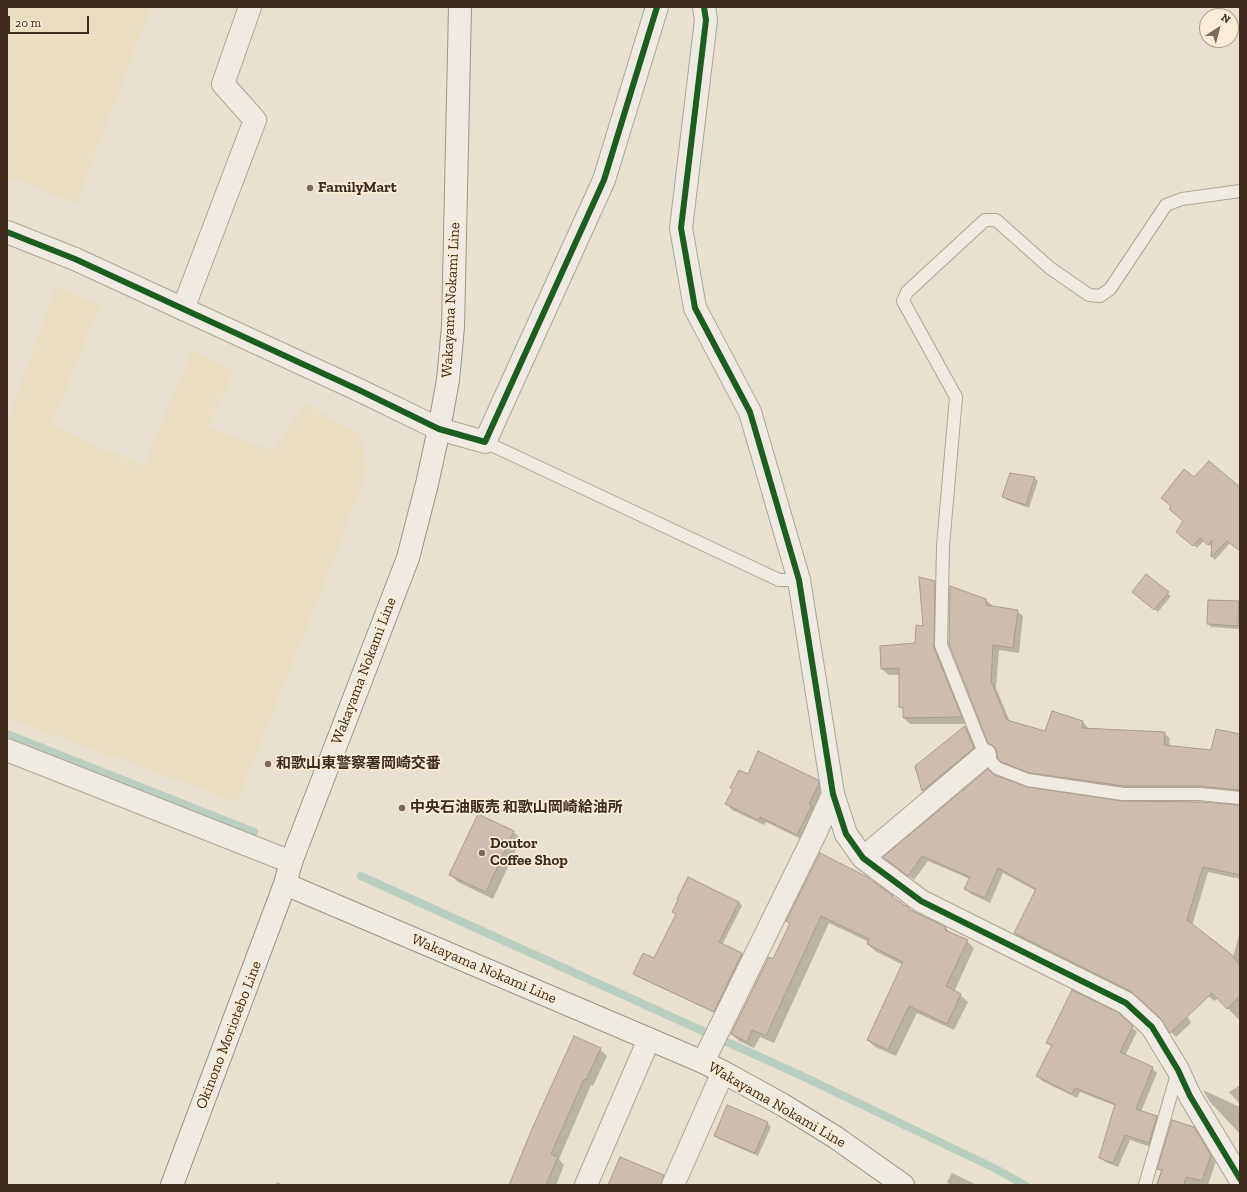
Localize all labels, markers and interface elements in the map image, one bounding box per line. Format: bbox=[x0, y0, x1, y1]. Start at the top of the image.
scale bar bbox=[10, 8, 91, 34]
north arrow bbox=[1199, 8, 1239, 48]
text: N bbox=[1219, 11, 1233, 26]
text: 20 m bbox=[15, 16, 41, 30]
place label: FamilyMart bbox=[318, 179, 397, 197]
marker: FamilyMart bbox=[305, 183, 315, 193]
street label: Wakayama Nokami Line bbox=[438, 222, 464, 378]
street label: Wakayama Nokami Line bbox=[328, 595, 400, 747]
place label: 和歌山東警察署岡崎交番 bbox=[276, 755, 441, 773]
marker: 和歌山東警察署岡崎交番 bbox=[263, 759, 273, 769]
place label: 中央石油販売 和歌山岡崎給油所 bbox=[410, 799, 623, 817]
marker: 中央石油販売 和歌山岡崎給油所 bbox=[397, 803, 407, 813]
place label: Doutor Coffee Shop bbox=[490, 835, 568, 870]
marker: Doutor Coffee Shop bbox=[477, 848, 487, 858]
street label: Wakayama Nokami Line bbox=[409, 930, 559, 1008]
street label: Okinono Moriotebo Line bbox=[192, 958, 266, 1112]
street label: Wakayama Nokami Line bbox=[705, 1058, 849, 1152]

